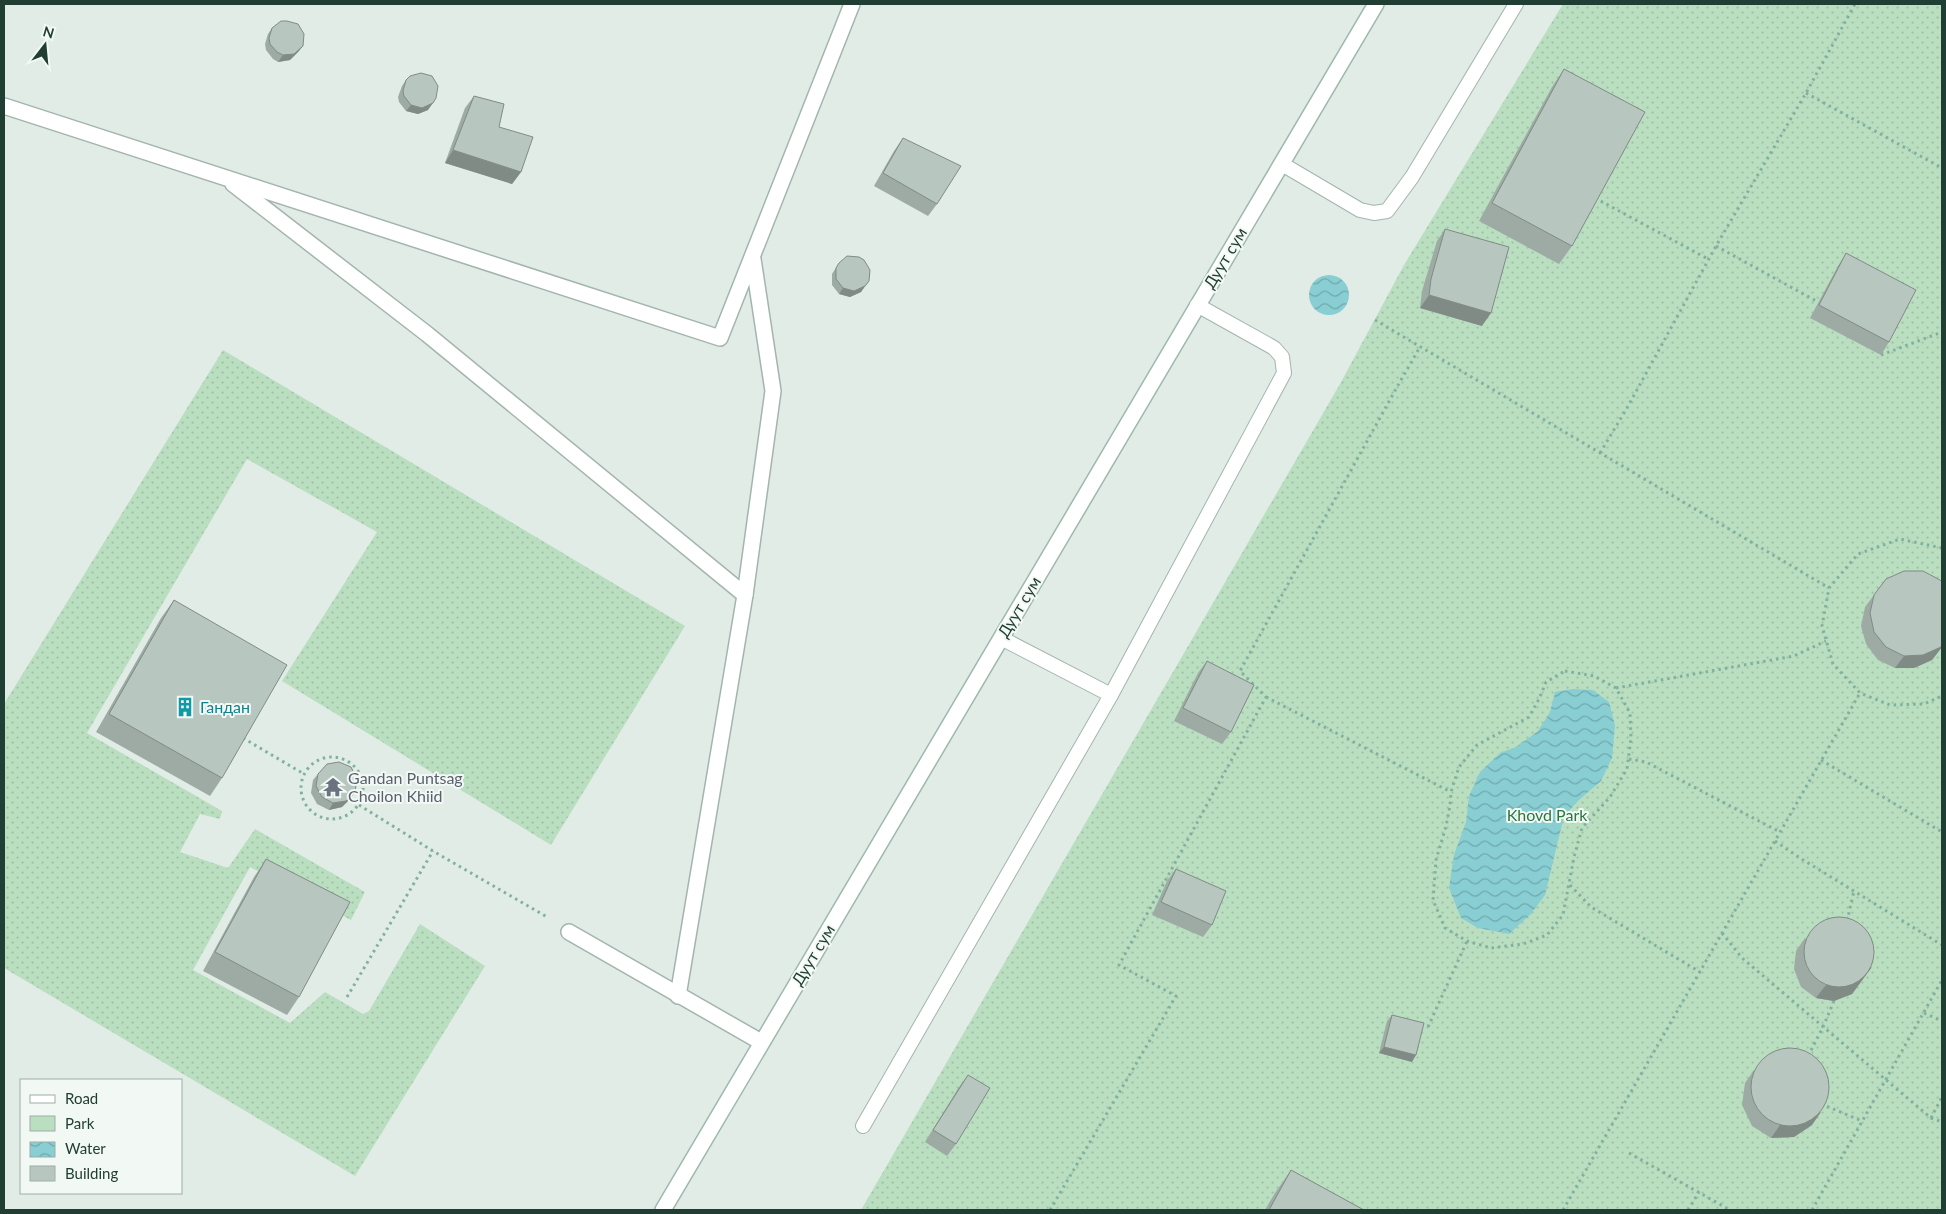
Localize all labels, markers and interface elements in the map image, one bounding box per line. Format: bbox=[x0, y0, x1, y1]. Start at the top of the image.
north arrow bbox=[20, 20, 70, 70]
text: N bbox=[41, 22, 56, 42]
street label: Дуут сум bbox=[1199, 224, 1250, 292]
street label: Дуут сум bbox=[993, 573, 1044, 641]
building icon: Гандан bbox=[174, 696, 196, 718]
place label: Гандан bbox=[200, 697, 250, 716]
place label: Gandan Puntsag Choilon Khiid bbox=[348, 768, 463, 805]
temple icon: Gandan Puntsag Choilon Khiid bbox=[322, 776, 344, 798]
park label: Khovd Park bbox=[1507, 805, 1588, 824]
street label: Дуут сум bbox=[787, 921, 838, 989]
legend bbox=[20, 1079, 182, 1194]
text: Road bbox=[65, 1089, 98, 1107]
text: Park bbox=[65, 1114, 95, 1132]
text: Water bbox=[65, 1139, 106, 1157]
text: Building bbox=[65, 1164, 118, 1182]

